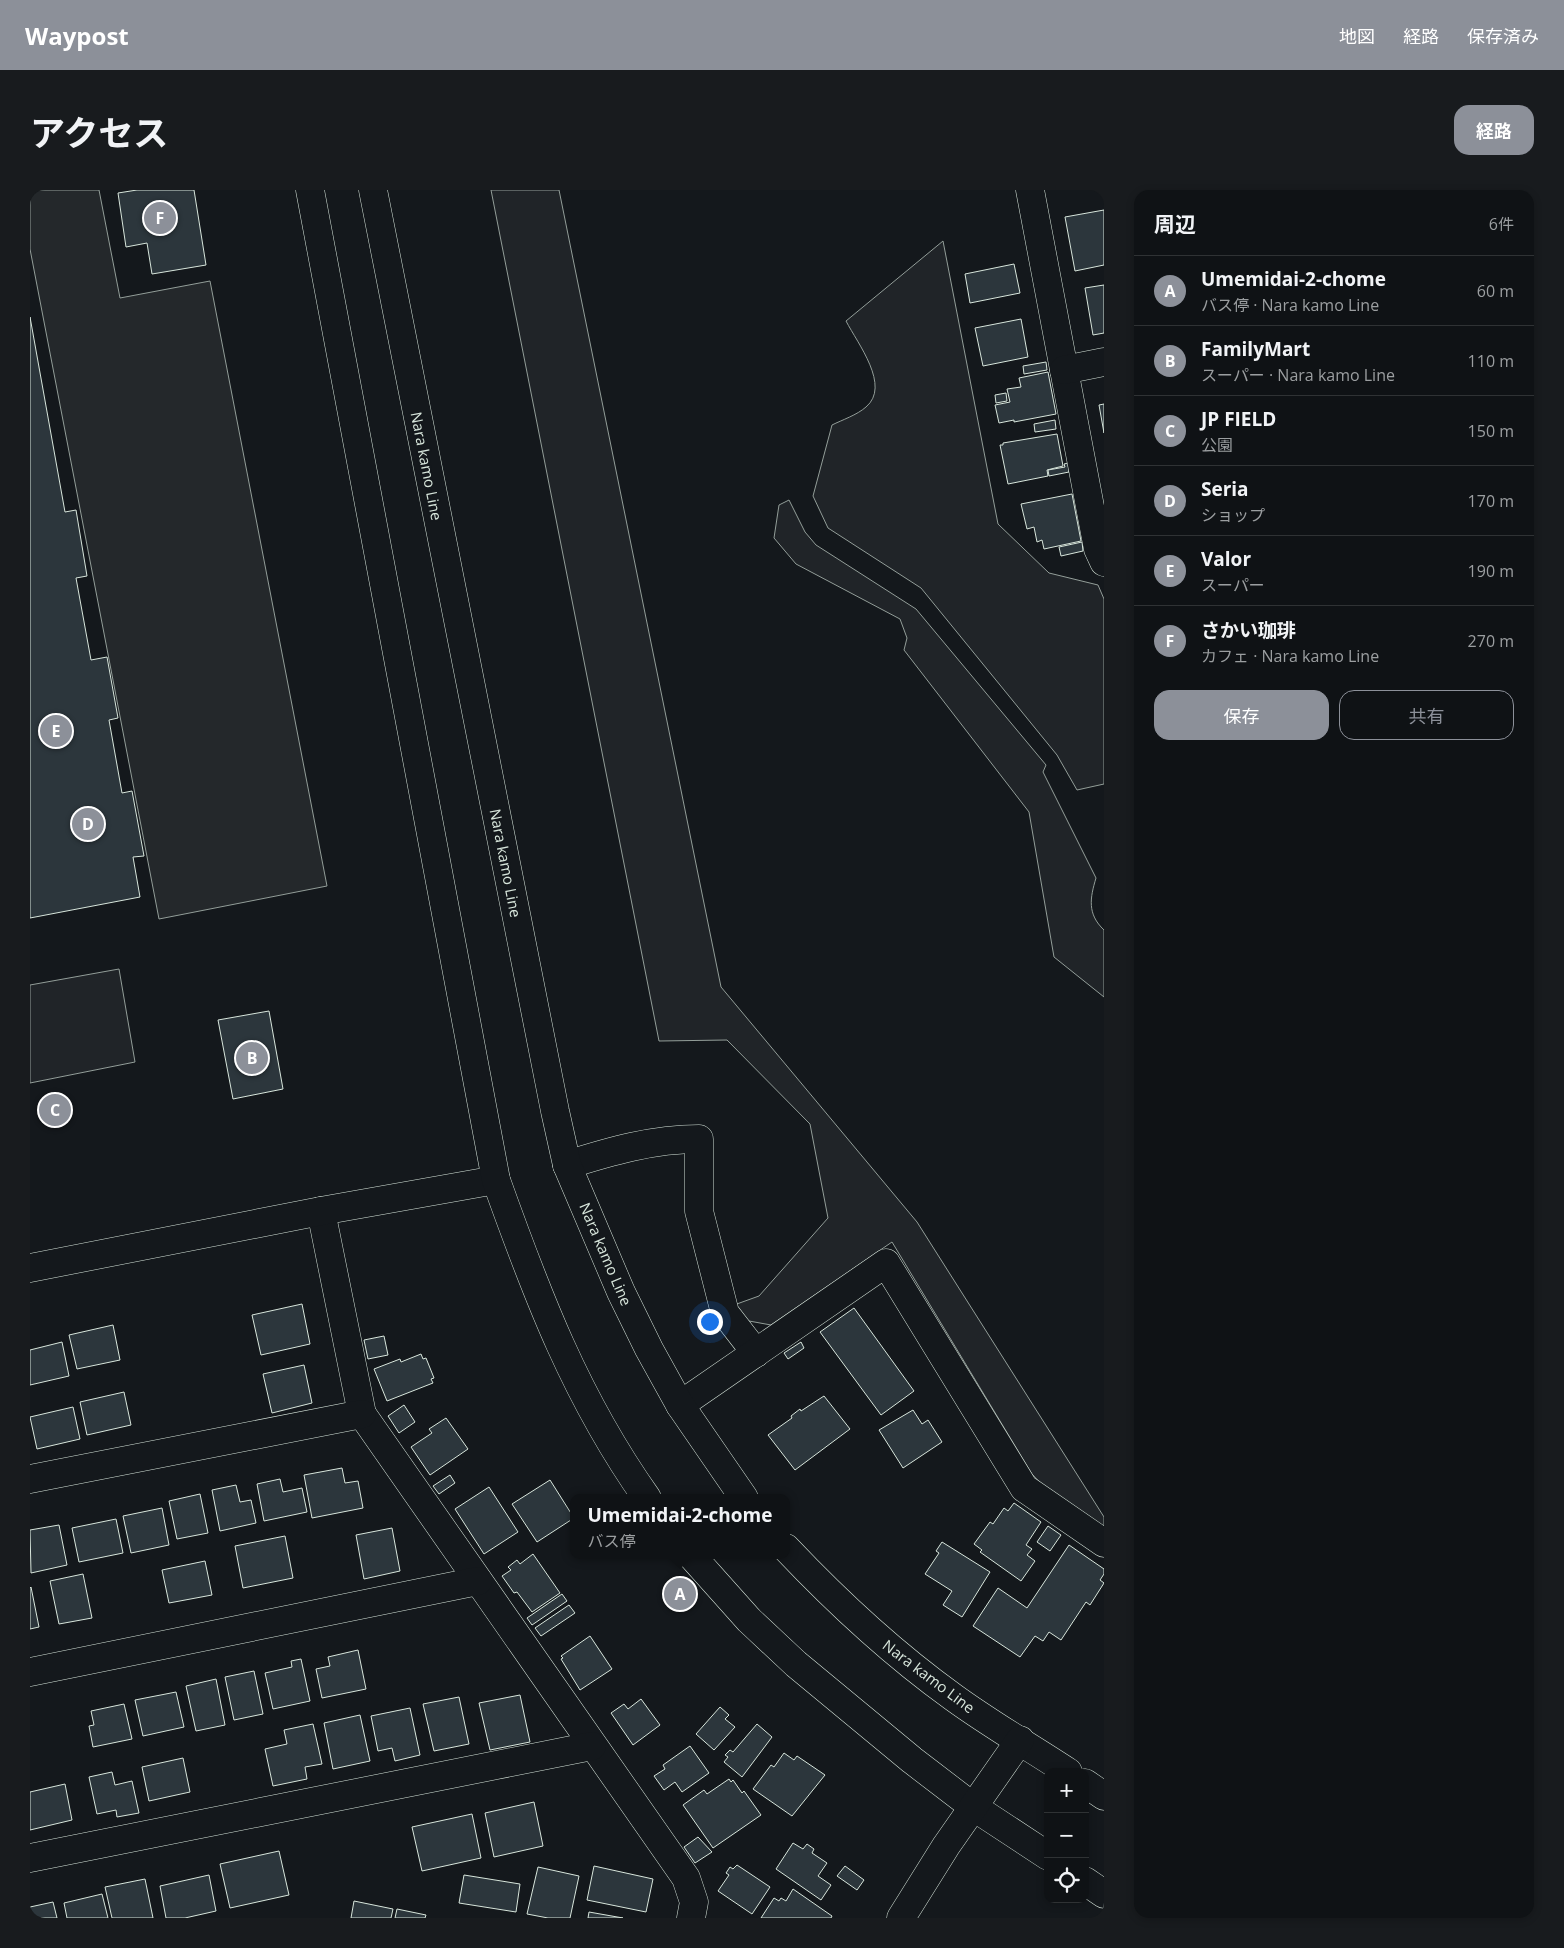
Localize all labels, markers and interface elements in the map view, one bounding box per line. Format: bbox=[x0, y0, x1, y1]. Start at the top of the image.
text: Waypost bbox=[25, 19, 129, 52]
text: 地図 bbox=[1339, 24, 1375, 48]
text: 経路 bbox=[1403, 24, 1439, 48]
text: 保存済み bbox=[1467, 24, 1539, 48]
button: 経路 bbox=[1454, 105, 1534, 155]
text: アクセス bbox=[30, 109, 168, 156]
pin: F bbox=[144, 199, 176, 237]
text: 周辺 bbox=[1154, 210, 1196, 238]
text: 6件 bbox=[1489, 213, 1514, 235]
text: Umemidai-2-chome bbox=[1201, 266, 1386, 292]
text: A bbox=[1164, 280, 1176, 302]
text: 60 m bbox=[1477, 280, 1514, 302]
text: バス停 · Nara kamo Line bbox=[1201, 294, 1379, 316]
text: FamilyMart bbox=[1201, 336, 1310, 362]
text: B bbox=[1165, 350, 1175, 372]
text: 110 m bbox=[1468, 350, 1514, 372]
text: スーパー · Nara kamo Line bbox=[1201, 364, 1395, 386]
text: JP FIELD bbox=[1201, 406, 1276, 432]
street label: Nara kamo Line bbox=[407, 410, 447, 522]
text: C bbox=[1165, 420, 1175, 442]
text: 150 m bbox=[1468, 420, 1514, 442]
text: 公園 bbox=[1201, 434, 1233, 456]
text: Seria bbox=[1201, 476, 1249, 502]
text: D bbox=[1164, 490, 1176, 512]
text: 170 m bbox=[1468, 490, 1514, 512]
text: ショップ bbox=[1201, 504, 1265, 526]
text: Valor bbox=[1201, 546, 1251, 572]
text: E bbox=[1166, 560, 1174, 582]
text: 190 m bbox=[1468, 560, 1514, 582]
text: スーパー bbox=[1201, 574, 1265, 596]
text: さかい珈琲 bbox=[1201, 617, 1296, 643]
text: F bbox=[1166, 630, 1174, 652]
text: 270 m bbox=[1468, 630, 1514, 652]
text: カフェ · Nara kamo Line bbox=[1201, 645, 1379, 667]
button: 保存 bbox=[1154, 690, 1329, 740]
button: 共有 bbox=[1339, 690, 1514, 740]
pin: E bbox=[40, 712, 72, 750]
pin: D bbox=[72, 805, 104, 843]
street label: Nara kamo Line bbox=[486, 807, 526, 919]
pin: B bbox=[236, 1039, 268, 1077]
pin: C bbox=[39, 1091, 71, 1129]
street label: Nara kamo Line bbox=[575, 1199, 637, 1309]
your location bbox=[697, 1309, 723, 1335]
popup bbox=[570, 1494, 790, 1559]
text: Umemidai-2-chome bbox=[588, 1502, 773, 1528]
text: バス停 bbox=[588, 1530, 636, 1552]
pin: A bbox=[664, 1575, 696, 1613]
street label: Nara kamo Line bbox=[879, 1635, 979, 1717]
map controls bbox=[1044, 1768, 1089, 1903]
button: + bbox=[1044, 1768, 1089, 1813]
button: − bbox=[1044, 1813, 1089, 1858]
button: locate bbox=[1044, 1858, 1089, 1903]

